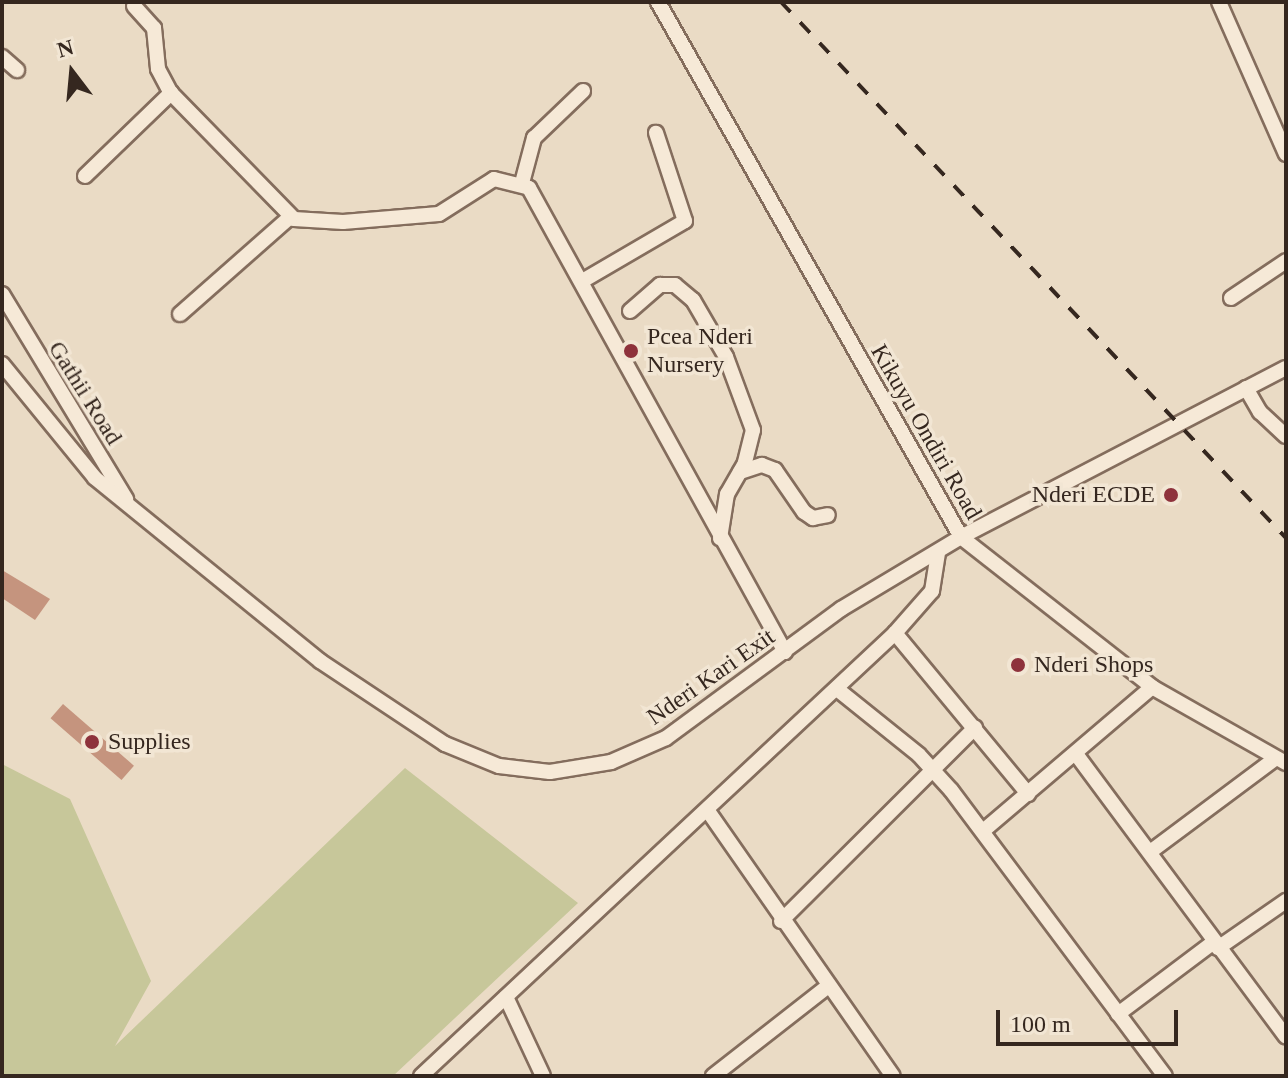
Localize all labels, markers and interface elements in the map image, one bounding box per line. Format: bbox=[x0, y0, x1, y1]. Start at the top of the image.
north arrow bbox=[32, 32, 112, 112]
text: N bbox=[54, 34, 76, 63]
place label: Pcea Nderi Nursery bbox=[647, 323, 753, 379]
street label: Gathii Road bbox=[42, 336, 128, 450]
street label: Kikuyu Ondiri Road bbox=[864, 339, 988, 525]
marker: Pcea Nderi Nursery bbox=[622, 342, 640, 360]
place label: Nderi ECDE bbox=[1032, 481, 1155, 509]
marker: Nderi ECDE bbox=[1162, 486, 1180, 504]
street label: Nderi Kari Exit bbox=[642, 622, 780, 732]
place label: Nderi Shops bbox=[1034, 651, 1153, 679]
marker: Nderi Shops bbox=[1009, 656, 1027, 674]
place label: Supplies bbox=[108, 728, 191, 756]
marker: Supplies bbox=[83, 733, 101, 751]
scale bar bbox=[1000, 994, 1182, 1044]
text: 100 m bbox=[1010, 1011, 1071, 1037]

